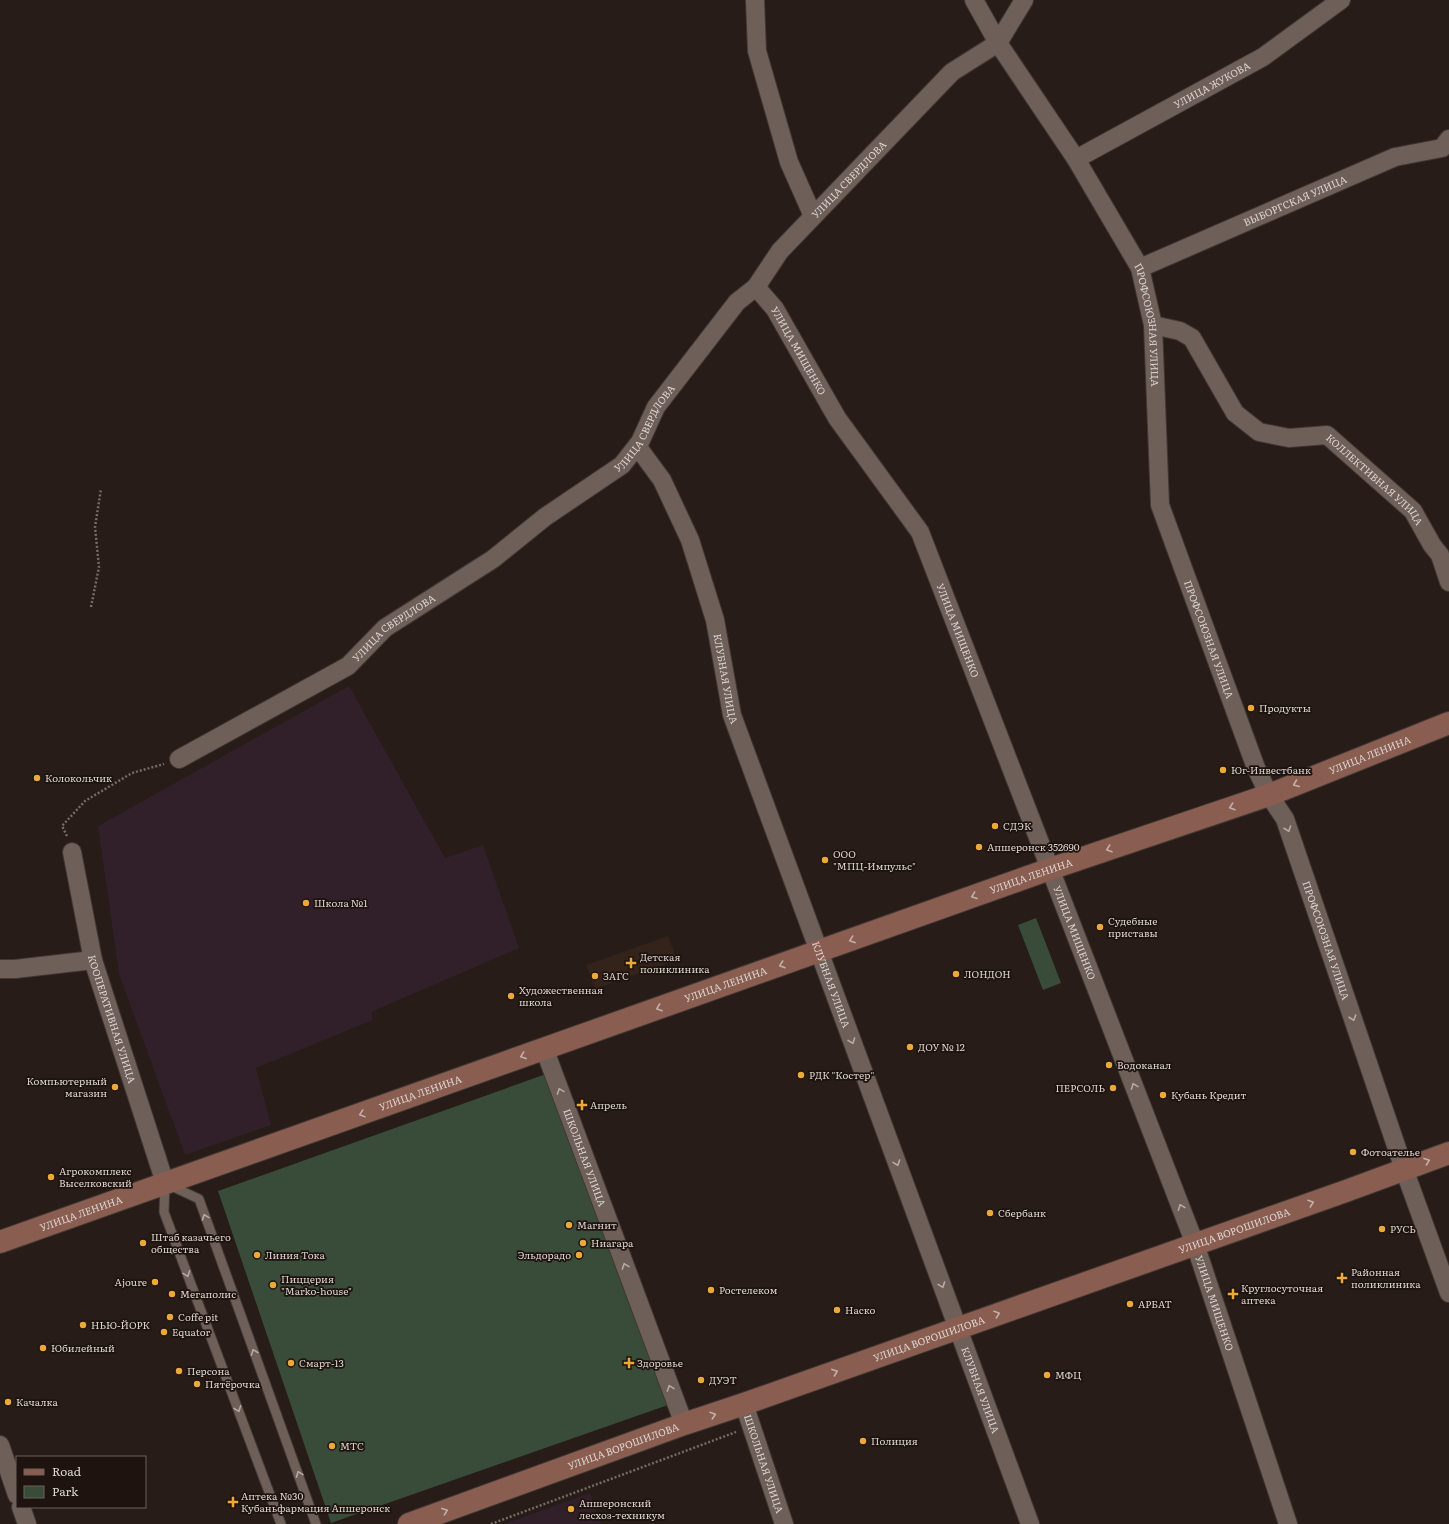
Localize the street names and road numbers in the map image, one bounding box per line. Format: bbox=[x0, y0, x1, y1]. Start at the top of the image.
street label: УЛИЦА ЖУКОВА bbox=[1171, 57, 1253, 111]
street label: УЛИЦА СВЕРДЛОВА bbox=[808, 136, 890, 221]
street label: ВЫБОРГСКАЯ УЛИЦА bbox=[1241, 171, 1349, 229]
street label: ПРОФСОЮЗНАЯ УЛИЦА bbox=[1131, 260, 1163, 387]
street label: УЛИЦА МИЩЕНКО bbox=[768, 303, 831, 398]
street label: УЛИЦА СВЕРДЛОВА bbox=[611, 381, 678, 475]
street label: КОЛЛЕКТИВНАЯ УЛИЦА bbox=[1323, 430, 1428, 528]
street label: ПРОФСОЮЗНАЯ УЛИЦА bbox=[1181, 578, 1238, 701]
street label: УЛИЦА МИЩЕНКО bbox=[934, 581, 984, 680]
street label: УЛИЦА СВЕРДЛОВА bbox=[348, 590, 438, 665]
street label: КЛУБНАЯ УЛИЦА bbox=[711, 632, 743, 726]
street label: УЛИЦА ЛЕНИНА bbox=[1327, 731, 1413, 777]
street label: УЛИЦА ЛЕНИНА bbox=[987, 854, 1075, 897]
street label: ПРОФСОЮЗНАЯ УЛИЦА bbox=[1300, 879, 1354, 1002]
street label: УЛИЦА МИЩЕНКО bbox=[1050, 883, 1100, 982]
street label: КЛУБНАЯ УЛИЦА bbox=[809, 939, 855, 1030]
street label: КООПЕРАТИВНАЯ УЛИЦА bbox=[85, 953, 140, 1086]
street label: УЛИЦА ЛЕНИНА bbox=[682, 962, 769, 1005]
street label: УЛИЦА ЛЕНИНА bbox=[377, 1070, 464, 1114]
street label: ШКОЛЬНАЯ УЛИЦА bbox=[560, 1106, 611, 1209]
street label: УЛИЦА ЛЕНИНА bbox=[38, 1191, 125, 1234]
street label: УЛИЦА ВОРОШИЛОВА bbox=[1176, 1203, 1293, 1257]
street label: УЛИЦА МИЩЕНКО bbox=[1192, 1253, 1238, 1353]
street label: УЛИЦА ВОРОШИЛОВА bbox=[871, 1311, 987, 1365]
street label: КЛУБНАЯ УЛИЦА bbox=[958, 1344, 1004, 1436]
street label: ШКОЛЬНАЯ УЛИЦА bbox=[741, 1412, 788, 1516]
street label: УЛИЦА ВОРОШИЛОВА bbox=[565, 1418, 681, 1473]

